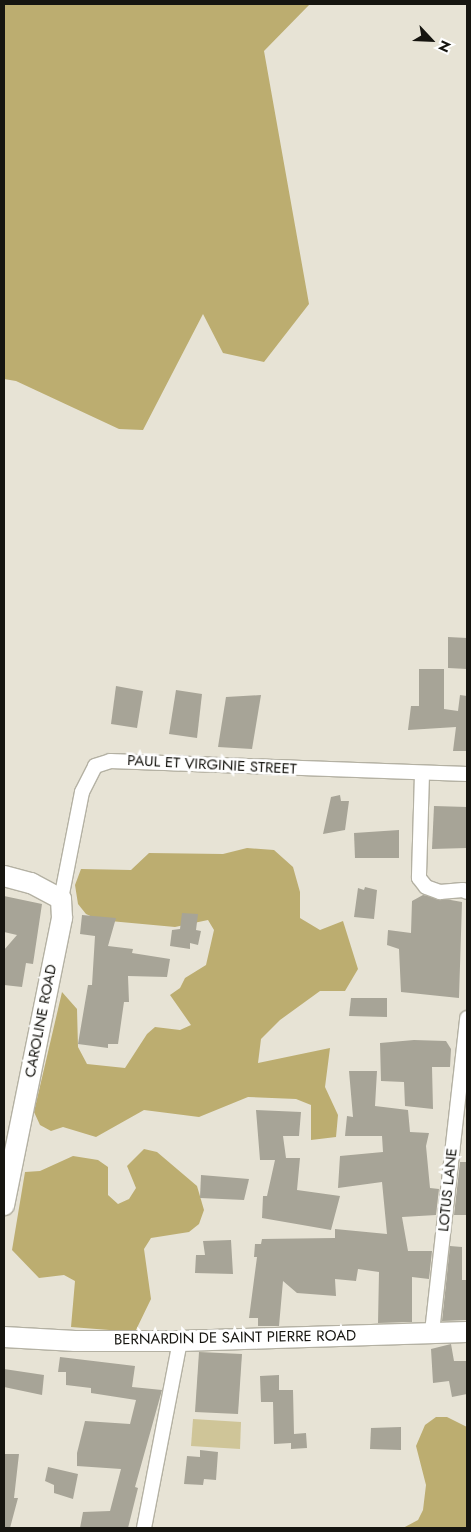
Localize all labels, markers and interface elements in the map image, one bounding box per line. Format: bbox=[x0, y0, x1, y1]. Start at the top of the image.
north arrow bbox=[406, 15, 456, 65]
text: N bbox=[433, 37, 456, 56]
street label: PAUL ET VIRGINIE STREET bbox=[127, 752, 297, 778]
street label: CAROLINE ROAD bbox=[21, 963, 61, 1079]
street label: LOTUS LANE bbox=[435, 1147, 461, 1233]
street label: BERNARDIN DE SAINT PIERRE ROAD bbox=[114, 1327, 356, 1349]

